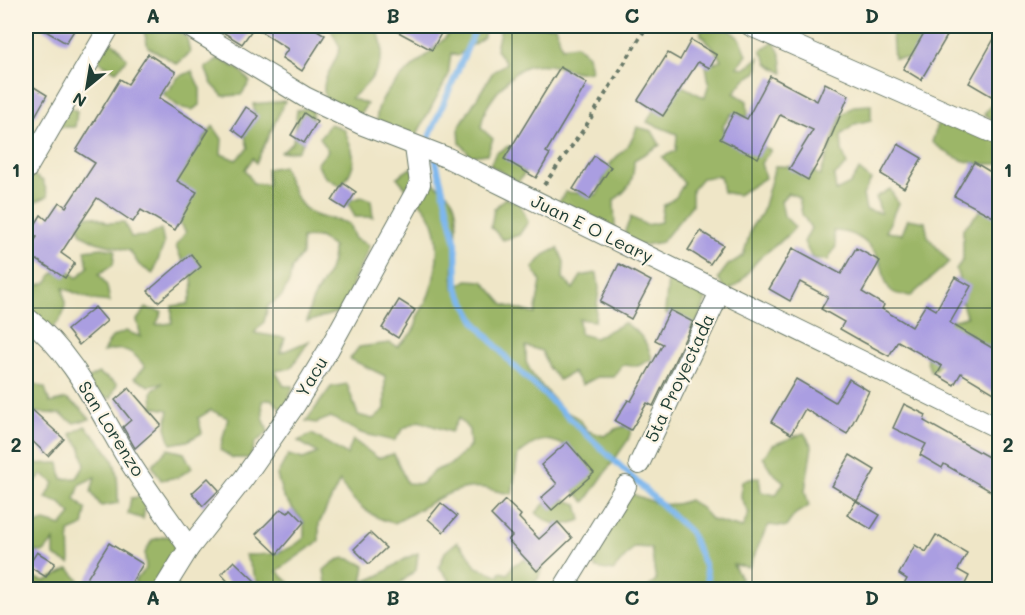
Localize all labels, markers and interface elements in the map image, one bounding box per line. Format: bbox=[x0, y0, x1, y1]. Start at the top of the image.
text: A bbox=[146, 2, 160, 28]
text: B bbox=[386, 2, 400, 28]
text: C bbox=[625, 2, 640, 28]
text: D bbox=[865, 2, 879, 28]
north arrow bbox=[57, 57, 117, 117]
text: N bbox=[69, 88, 90, 113]
text: 1 bbox=[12, 156, 20, 182]
text: 1 bbox=[1004, 156, 1012, 182]
street label: Juan E O Leary bbox=[527, 188, 657, 268]
street label: 5ta Proyectada bbox=[639, 310, 719, 446]
street label: Yacu bbox=[290, 352, 333, 401]
street label: San Lorenzo bbox=[73, 376, 151, 481]
text: 2 bbox=[10, 431, 22, 457]
text: 2 bbox=[1002, 431, 1014, 457]
text: A bbox=[146, 584, 160, 610]
text: B bbox=[386, 584, 400, 610]
text: C bbox=[625, 584, 640, 610]
text: D bbox=[865, 584, 879, 610]

